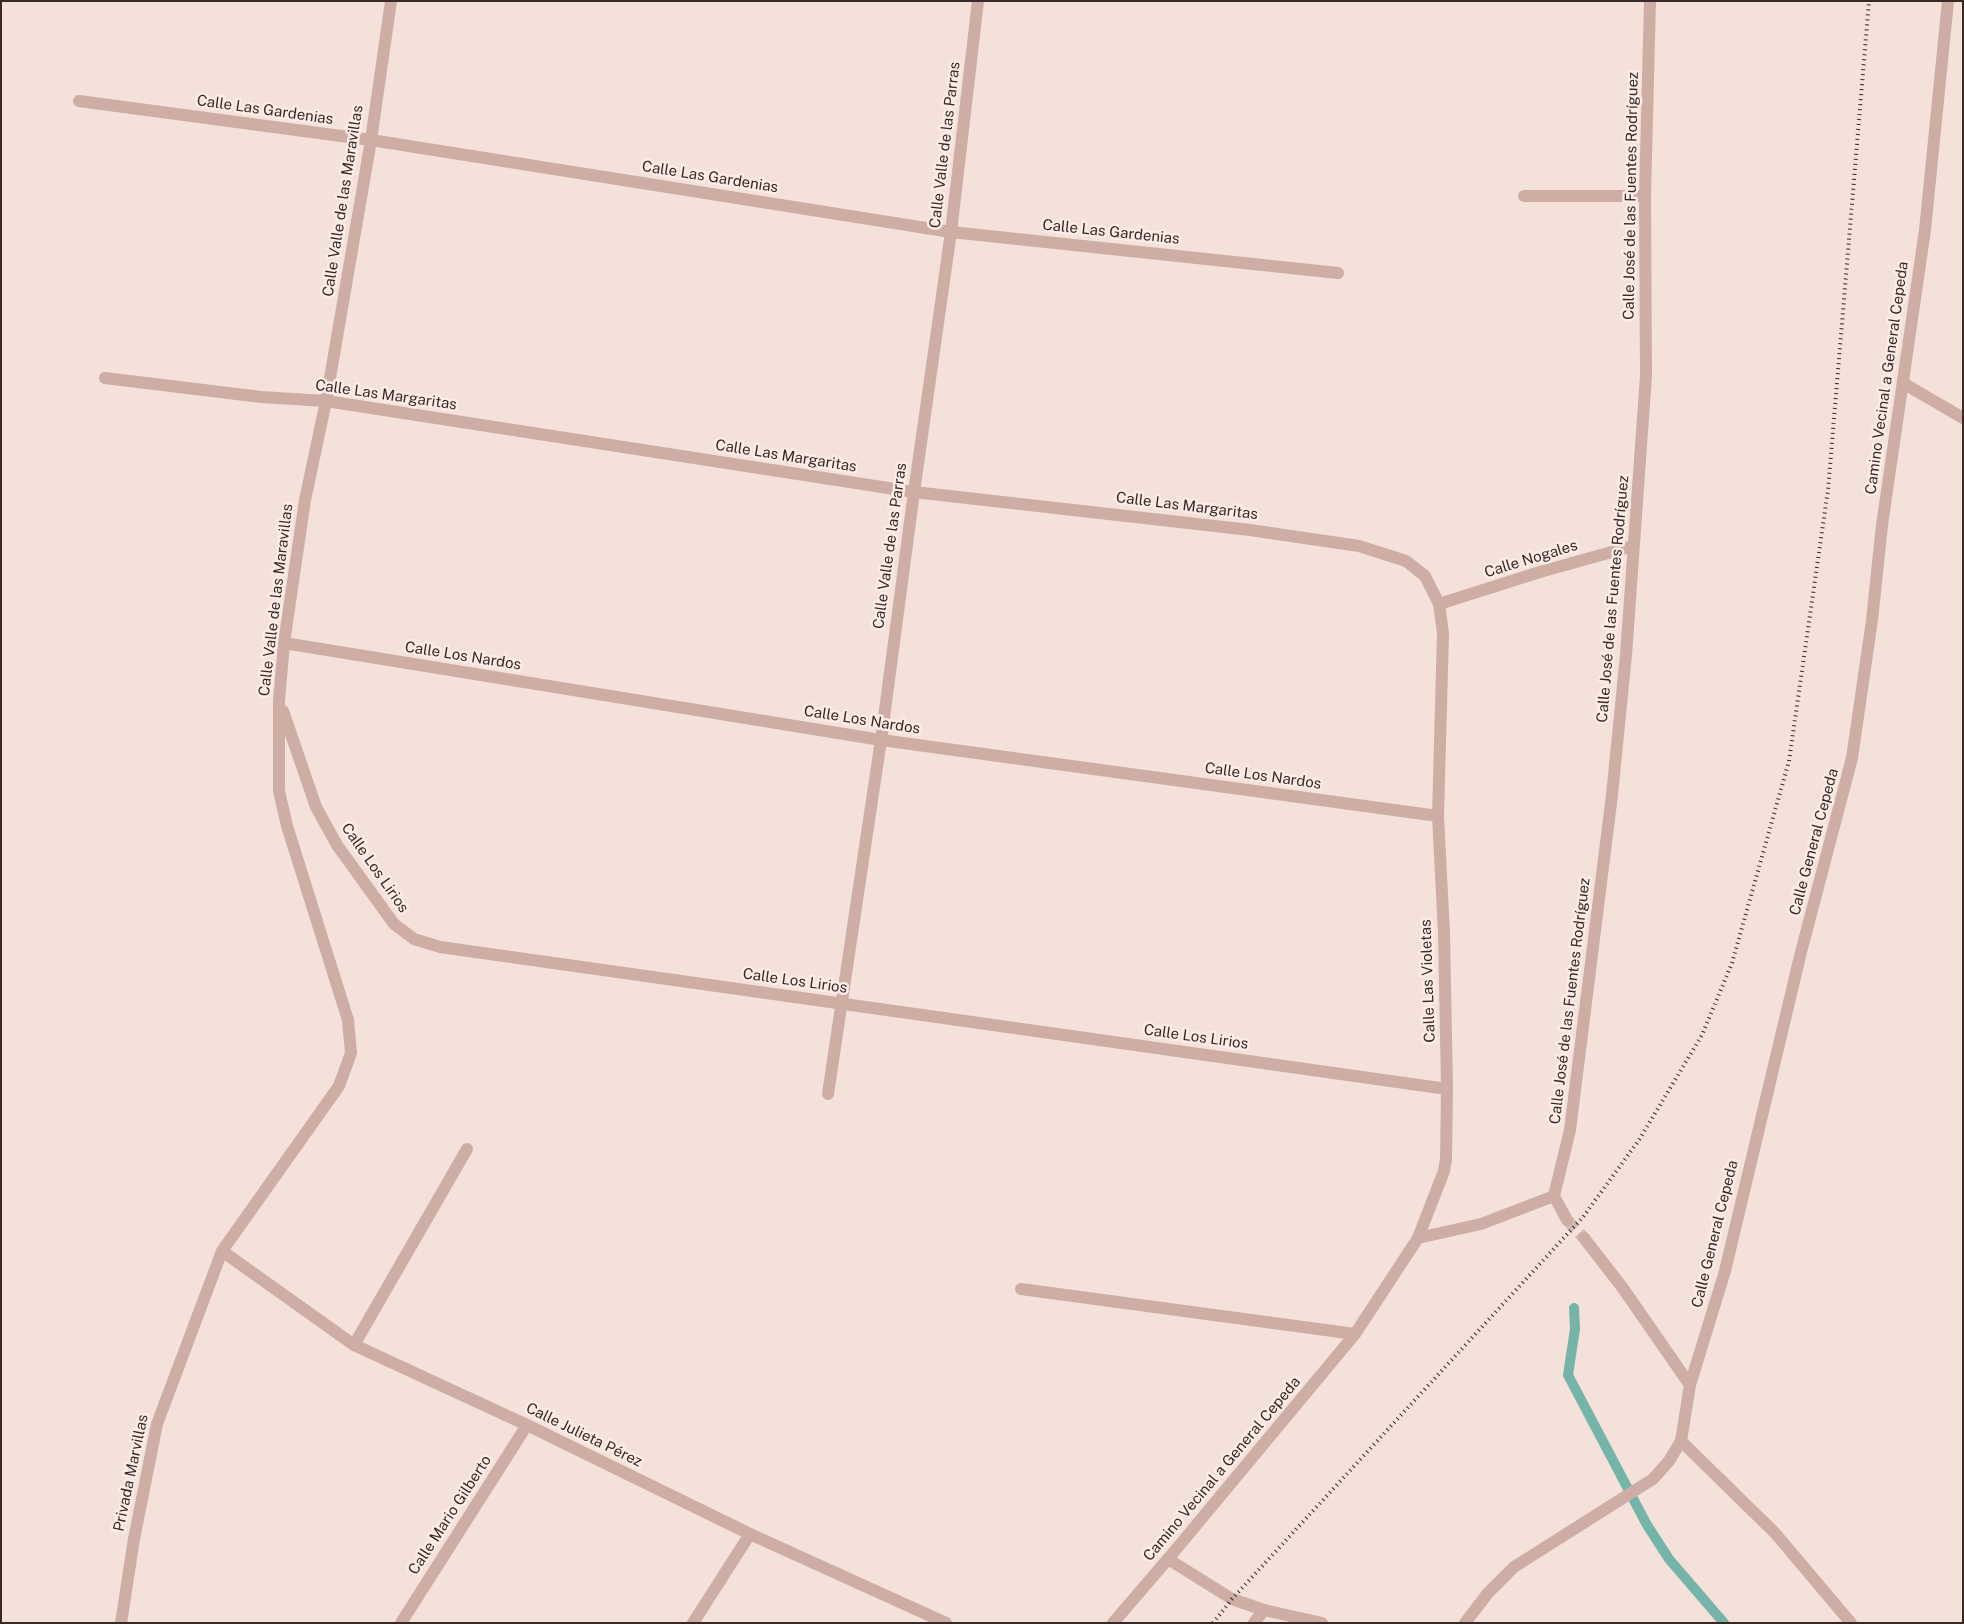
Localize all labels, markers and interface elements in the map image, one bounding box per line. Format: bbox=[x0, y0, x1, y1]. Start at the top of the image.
street label: Calle Valle de las Parras bbox=[926, 61, 964, 229]
street label: Calle José de las Fuentes Rodríguez bbox=[1620, 72, 1642, 320]
street label: Calle Las Gardenias bbox=[196, 92, 334, 128]
street label: Calle Valle de las Maravillas bbox=[319, 104, 367, 298]
street label: Calle Las Gardenias bbox=[641, 157, 779, 197]
street label: Calle Las Gardenias bbox=[1042, 216, 1180, 248]
street label: Camino Vecinal a General Cepeda bbox=[1862, 260, 1912, 496]
street label: Calle Las Margaritas bbox=[314, 376, 458, 414]
street label: Calle Las Margaritas bbox=[714, 436, 858, 476]
street label: Calle Valle de las Parras bbox=[869, 462, 911, 630]
street label: Calle José de las Fuentes Rodríguez bbox=[1593, 475, 1633, 723]
street label: Calle Las Margaritas bbox=[1115, 488, 1259, 524]
street label: Calle Valle de las Maravillas bbox=[255, 503, 297, 697]
street label: Calle Nogales bbox=[1482, 536, 1580, 582]
street label: Calle Los Nardos bbox=[404, 638, 522, 674]
street label: Calle Los Nardos bbox=[803, 702, 921, 738]
street label: Calle Los Nardos bbox=[1204, 759, 1322, 793]
street label: Calle General Cepeda bbox=[1786, 767, 1842, 917]
street label: Calle Los Lirios bbox=[337, 820, 413, 916]
street label: Calle José de las Fuentes Rodríguez bbox=[1546, 877, 1594, 1125]
street label: Calle Las Violetas bbox=[1417, 919, 1439, 1043]
street label: Calle Los Lirios bbox=[742, 965, 848, 997]
street label: Calle Los Lirios bbox=[1143, 1021, 1249, 1053]
street label: Calle General Cepeda bbox=[1688, 1158, 1742, 1310]
street label: Camino Vecinal a General Cepeda bbox=[1140, 1373, 1304, 1565]
street label: Calle Julieta Pérez bbox=[523, 1399, 645, 1471]
street label: Privada Marvillas bbox=[110, 1413, 152, 1533]
street label: Calle Mario Gilberto bbox=[405, 1452, 495, 1578]

